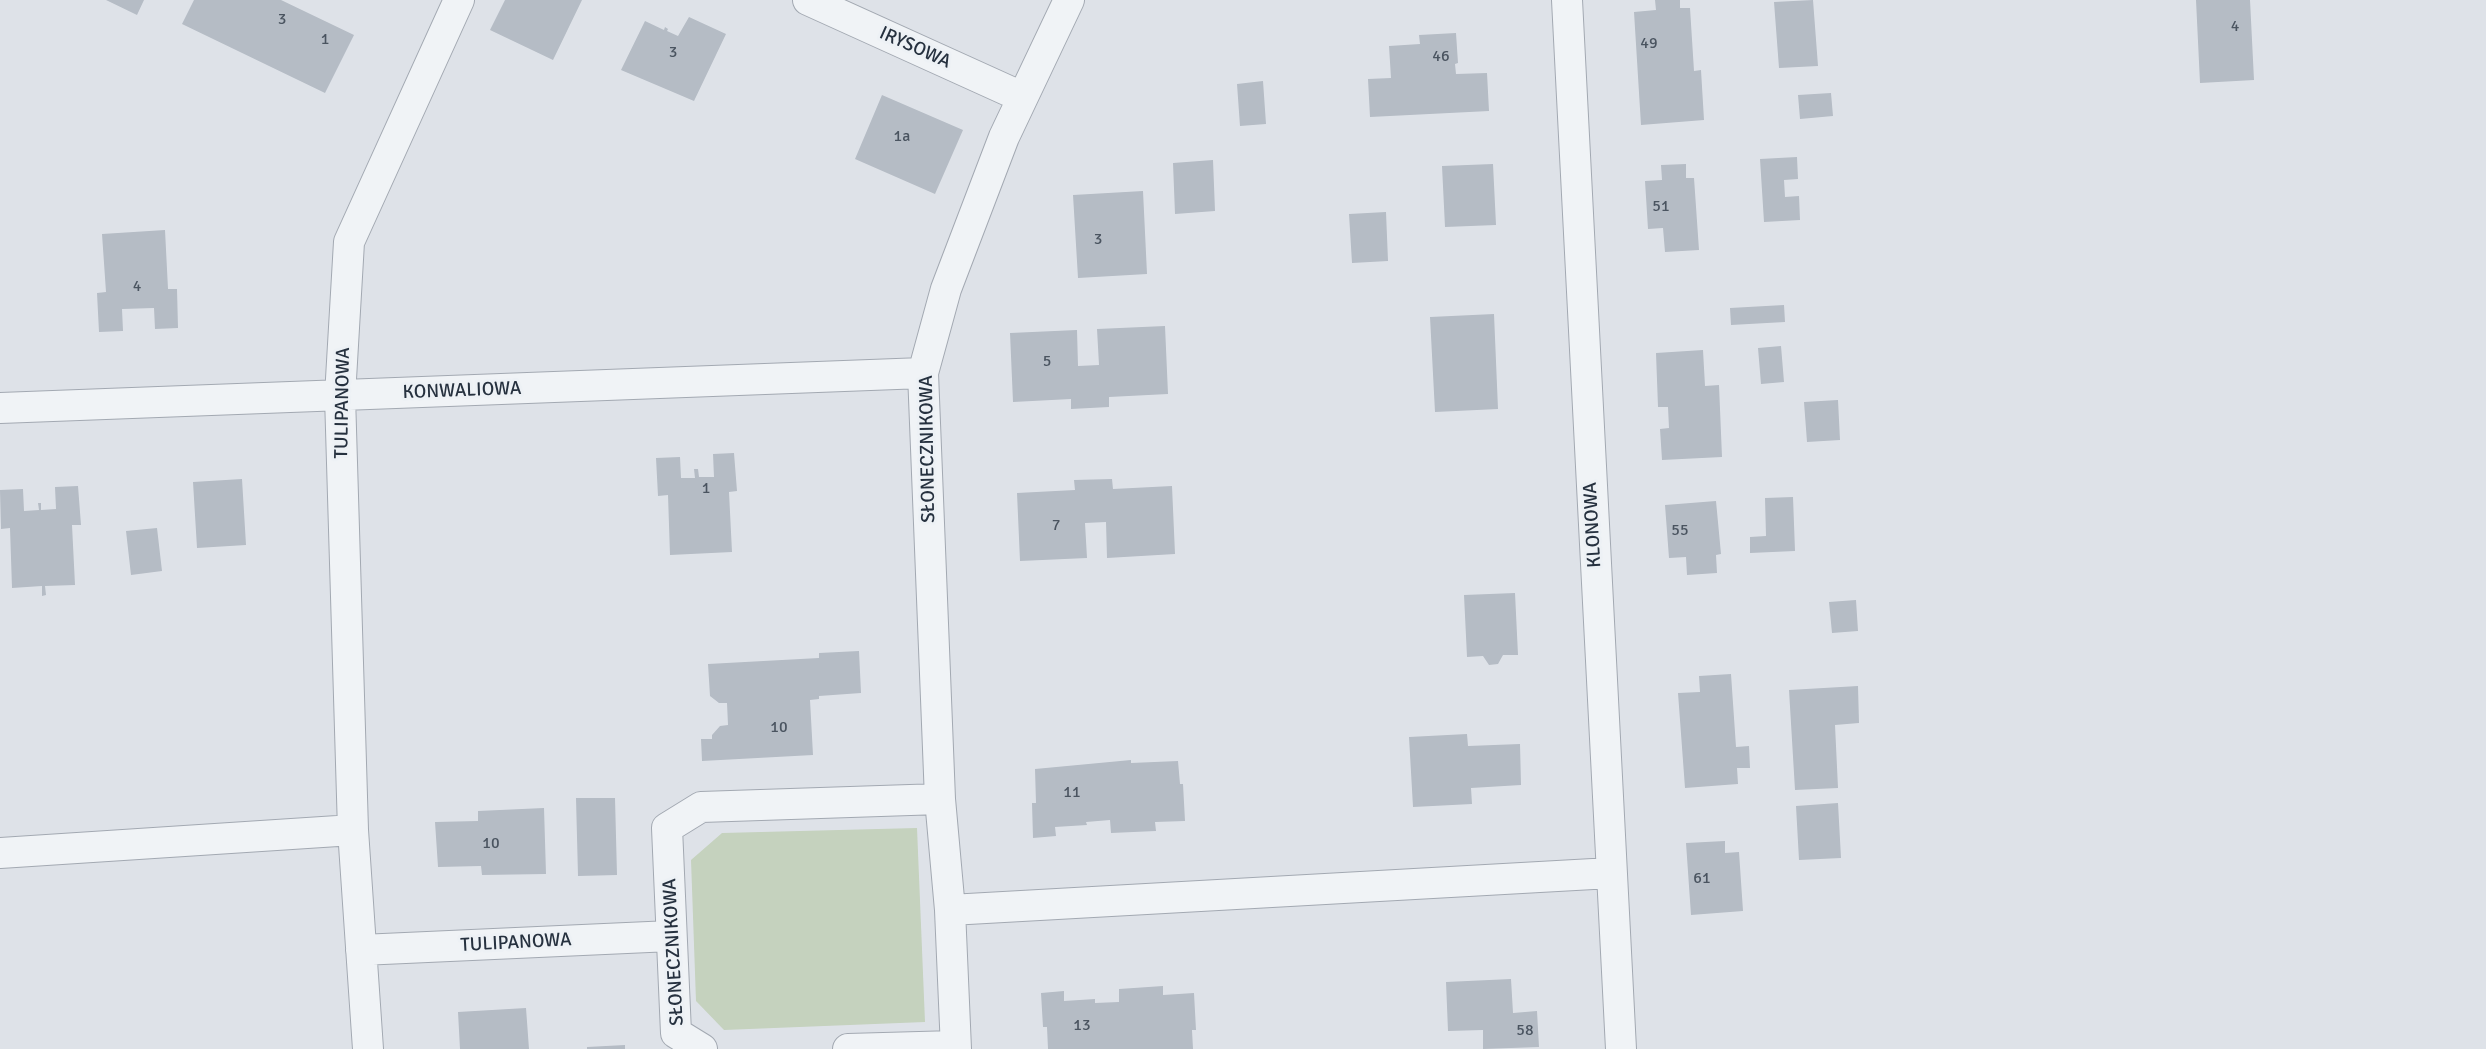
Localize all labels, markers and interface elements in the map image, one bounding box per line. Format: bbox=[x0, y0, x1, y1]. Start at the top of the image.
house number: 3 bbox=[278, 10, 286, 30]
house number: 4 bbox=[2231, 17, 2239, 37]
street label: IRYSOWA bbox=[876, 22, 954, 74]
house number: 1 bbox=[321, 30, 329, 50]
house number: 49 bbox=[1640, 34, 1658, 54]
house number: 3 bbox=[669, 43, 677, 63]
house number: 46 bbox=[1432, 47, 1450, 67]
house number: 1a bbox=[894, 127, 910, 147]
house number: 51 bbox=[1652, 197, 1670, 217]
house number: 3 bbox=[1094, 230, 1102, 250]
house number: 4 bbox=[133, 277, 141, 297]
street label: TULIPANOWA bbox=[331, 347, 355, 459]
house number: 5 bbox=[1043, 352, 1051, 372]
street label: SŁONECZNIKOWA bbox=[915, 375, 941, 523]
street label: KONWALIOWA bbox=[402, 378, 522, 404]
house number: 1 bbox=[702, 479, 710, 499]
street label: KLONOWA bbox=[1579, 482, 1607, 568]
house number: 7 bbox=[1052, 516, 1060, 536]
house number: 55 bbox=[1671, 521, 1689, 541]
house number: 10 bbox=[770, 718, 788, 738]
house number: 11 bbox=[1063, 783, 1081, 803]
house number: 10 bbox=[482, 834, 500, 854]
house number: 61 bbox=[1693, 869, 1711, 889]
street label: SŁONECZNIKOWA bbox=[659, 878, 689, 1026]
street label: TULIPANOWA bbox=[460, 929, 572, 957]
house number: 13 bbox=[1073, 1016, 1091, 1036]
house number: 58 bbox=[1516, 1021, 1534, 1041]

